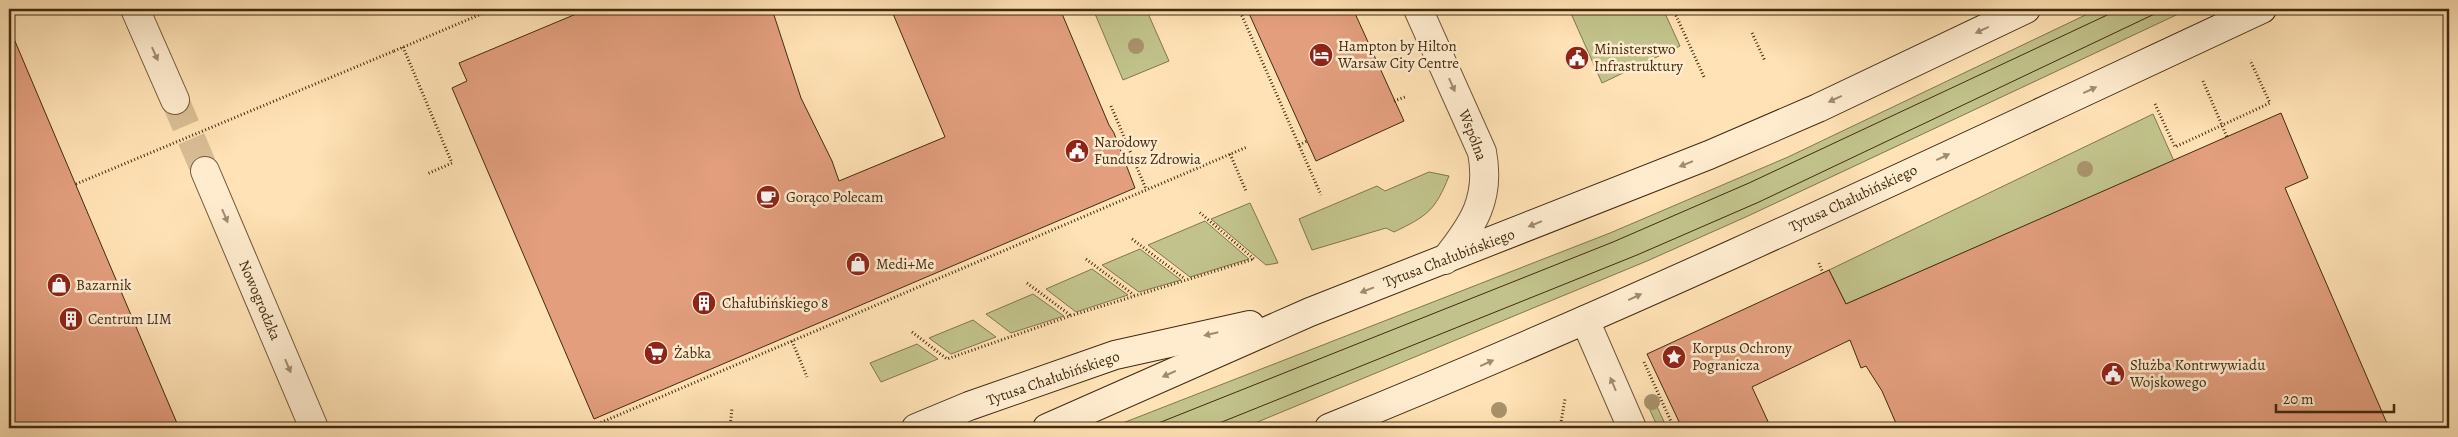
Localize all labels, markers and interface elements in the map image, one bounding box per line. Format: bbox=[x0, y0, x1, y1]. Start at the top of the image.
one-way arrow bbox=[1975, 26, 1989, 34]
place label: Hampton by Hilton Warsaw City Centre bbox=[1337, 36, 1459, 73]
place label: Ministerstwo Infrastruktury bbox=[1594, 39, 1683, 76]
hotel icon: Hampton by Hilton Warsaw City Centre bbox=[1308, 42, 1334, 68]
public building icon: Ministerstwo Infrastruktury bbox=[1564, 45, 1590, 71]
one-way arrow bbox=[151, 47, 159, 61]
one-way arrow bbox=[1449, 78, 1457, 92]
one-way arrow bbox=[2083, 85, 2097, 93]
one-way arrow bbox=[1828, 96, 1842, 104]
street label: Wspólna bbox=[1454, 106, 1492, 163]
place label: Narodowy Fundusz Zdrowia bbox=[1094, 132, 1201, 169]
public building icon: Narodowy Fundusz Zdrowia bbox=[1064, 138, 1090, 164]
one-way arrow bbox=[1935, 153, 1950, 161]
one-way arrow bbox=[1679, 160, 1693, 168]
street label: Tytusa Chałubińskiego bbox=[1786, 160, 1920, 236]
cafe icon: Gorąco Polecam bbox=[755, 184, 781, 210]
place label: Gorąco Polecam bbox=[786, 187, 884, 207]
one-way arrow bbox=[221, 209, 229, 223]
one-way arrow bbox=[1527, 220, 1542, 228]
street label: Tytusa Chałubińskiego bbox=[1380, 224, 1518, 292]
shop icon: Medi+Me bbox=[845, 251, 871, 277]
place label: Medi+Me bbox=[876, 254, 934, 274]
street label: Nowogrodzka bbox=[234, 257, 286, 343]
shop icon: Bazarnik bbox=[46, 272, 72, 298]
place label: Bazarnik bbox=[76, 275, 132, 295]
one-way arrow bbox=[1359, 286, 1374, 294]
building icon: Chałubińskiego 8 bbox=[691, 290, 717, 316]
place label: Chałubińskiego 8 bbox=[722, 293, 828, 313]
one-way arrow bbox=[1628, 293, 1642, 301]
building icon: Centrum LIM bbox=[58, 306, 84, 332]
place label: Centrum LIM bbox=[88, 309, 172, 329]
one-way arrow bbox=[1203, 330, 1219, 338]
place label: Korpus Ochrony Pogranicza bbox=[1692, 338, 1792, 375]
supermarket icon: Żabka bbox=[643, 340, 669, 366]
place label: Żabka bbox=[674, 343, 711, 363]
place icon: Korpus Ochrony Pogranicza bbox=[1661, 344, 1687, 370]
street label: Tytusa Chałubińskiego bbox=[984, 346, 1122, 410]
place label: Służba Kontrwywiadu Wojskowego bbox=[2129, 355, 2266, 392]
one-way arrow bbox=[1480, 358, 1494, 366]
one-way arrow bbox=[285, 359, 293, 373]
public building icon: Służba Kontrwywiadu Wojskowego bbox=[2100, 361, 2126, 387]
one-way arrow bbox=[1162, 371, 1176, 379]
one-way arrow bbox=[1608, 377, 1616, 391]
scale bar bbox=[2276, 382, 2393, 414]
text: 20 m bbox=[2283, 389, 2314, 409]

